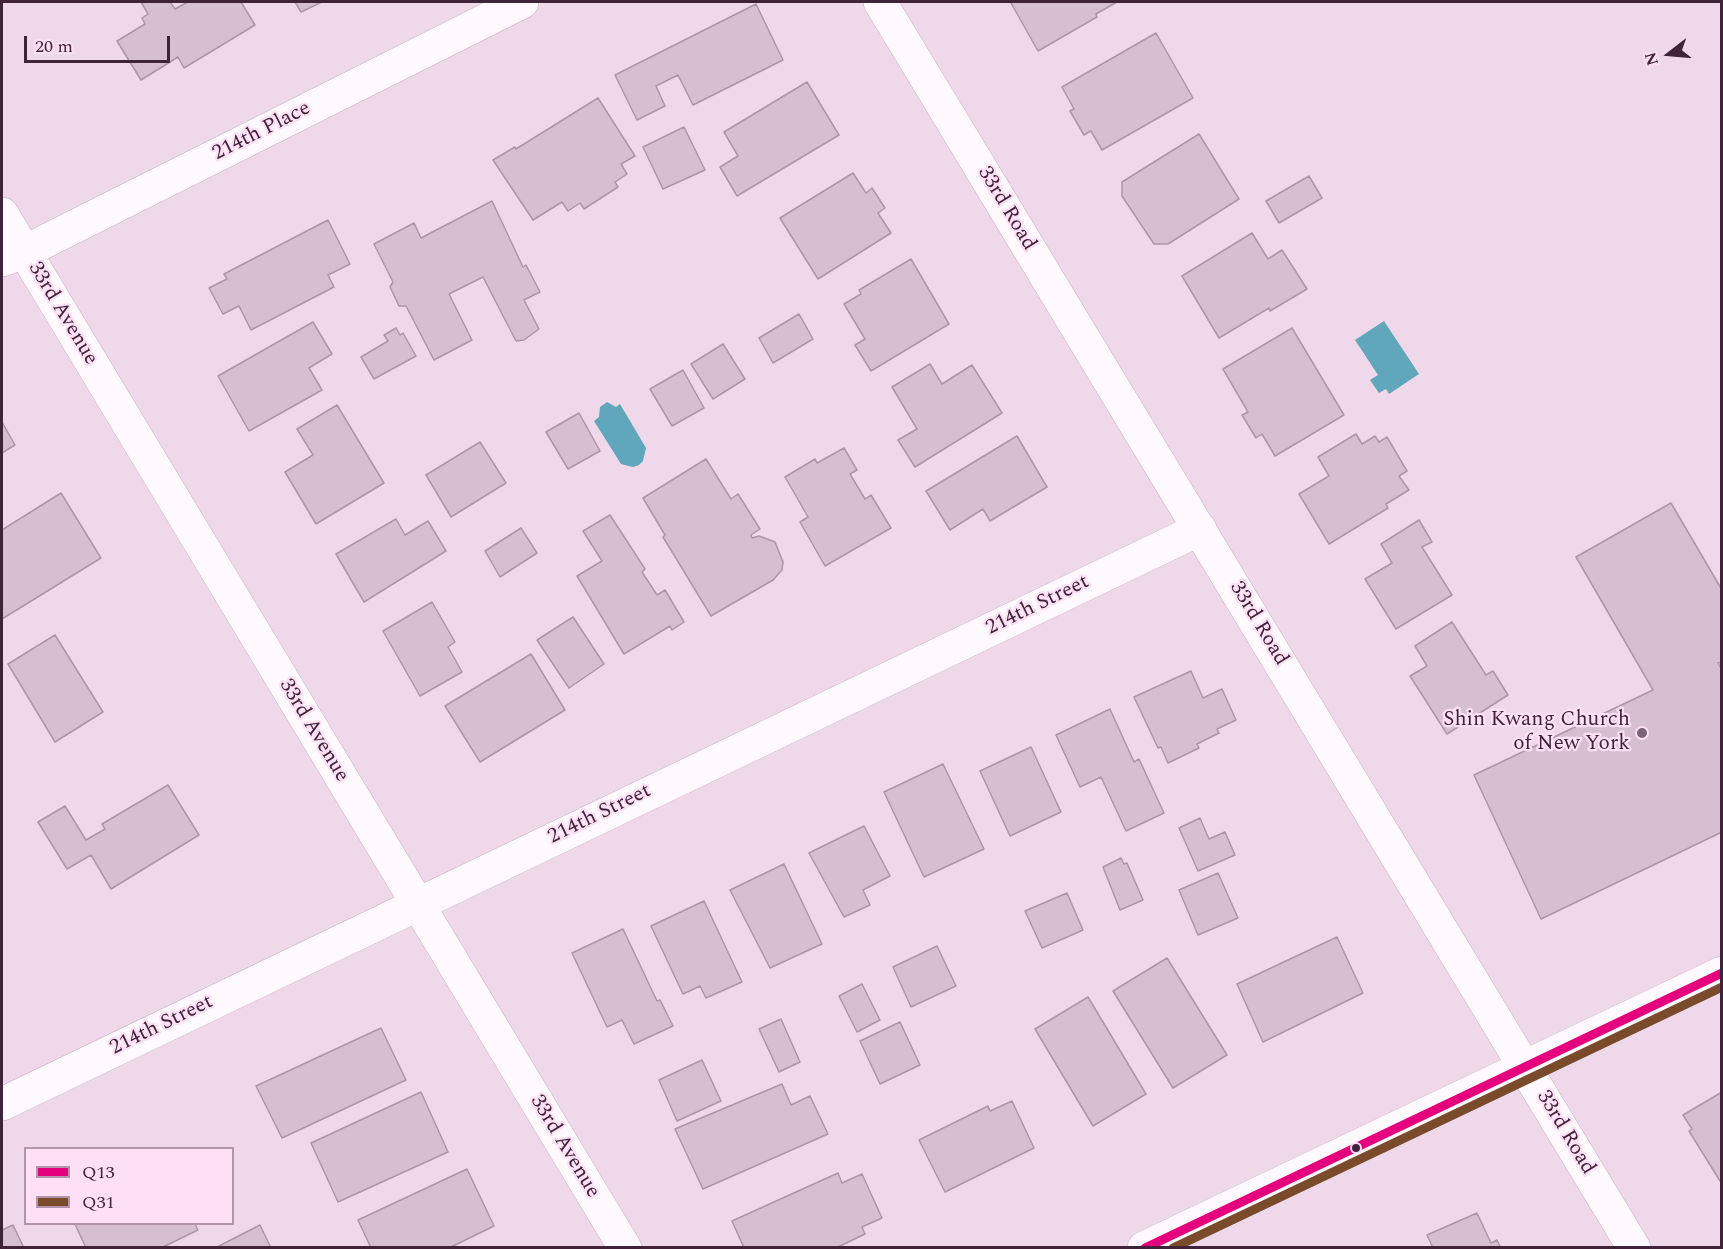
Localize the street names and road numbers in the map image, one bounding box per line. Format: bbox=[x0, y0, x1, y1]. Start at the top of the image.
street label: 214th Place bbox=[209, 97, 315, 167]
street label: 33rd Road bbox=[971, 162, 1041, 256]
street label: 33rd Avenue bbox=[21, 258, 103, 370]
street label: 214th Street bbox=[982, 570, 1094, 642]
street label: 33rd Road bbox=[1223, 577, 1293, 671]
street label: 33rd Avenue bbox=[272, 675, 354, 787]
street label: 214th Street bbox=[544, 779, 656, 851]
street label: 214th Street bbox=[106, 990, 218, 1062]
street label: 33rd Road bbox=[1530, 1086, 1600, 1180]
street label: 33rd Avenue bbox=[523, 1091, 605, 1203]

